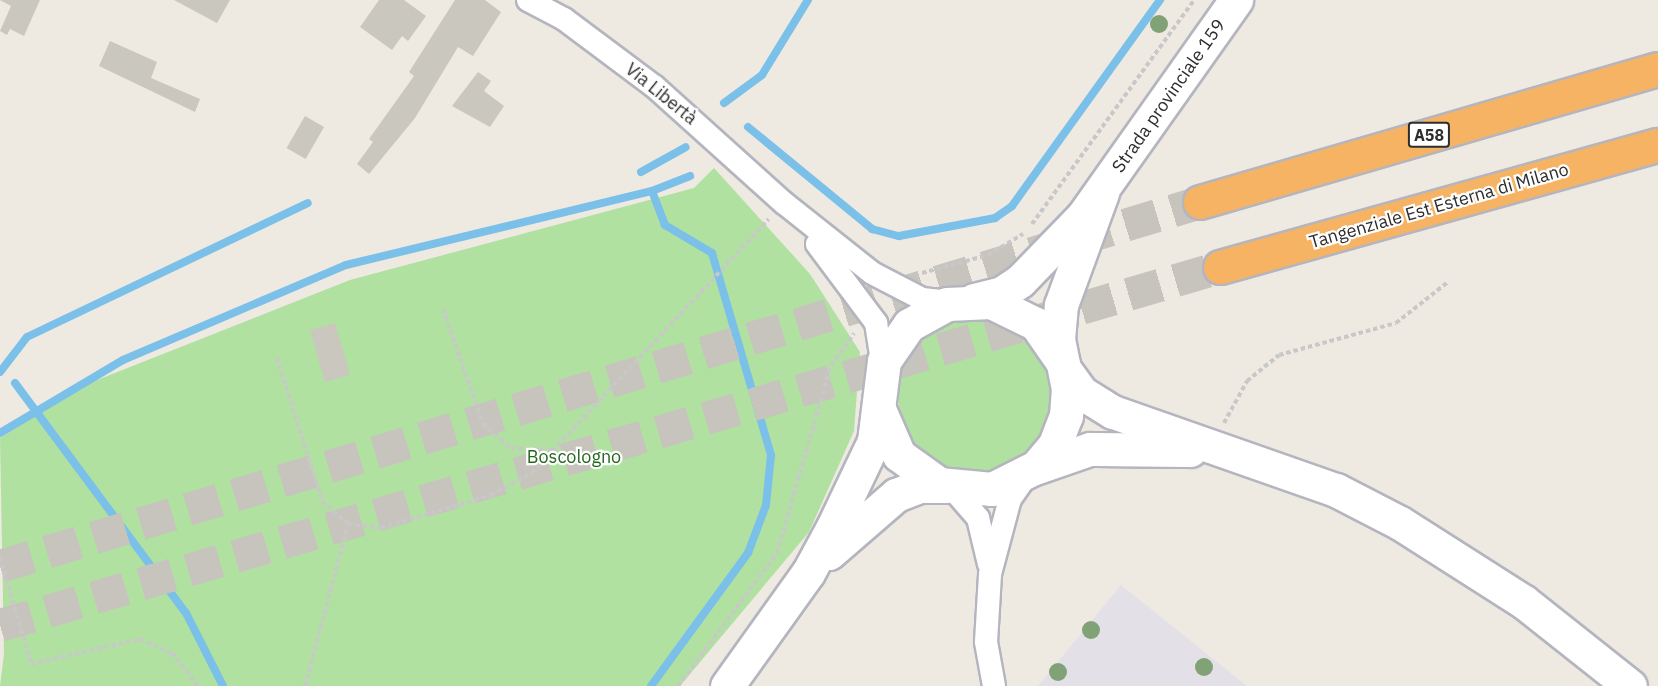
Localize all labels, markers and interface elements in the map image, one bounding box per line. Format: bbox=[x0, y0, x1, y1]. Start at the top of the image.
street label: Strada provinciale 159 bbox=[1108, 15, 1230, 177]
street label: Via Libertà bbox=[621, 59, 701, 129]
road number: A58 bbox=[1406, 122, 1452, 148]
street label: Tangenziale Est Esterna di Milano bbox=[1307, 159, 1571, 253]
park label: Boscologno bbox=[527, 446, 621, 468]

